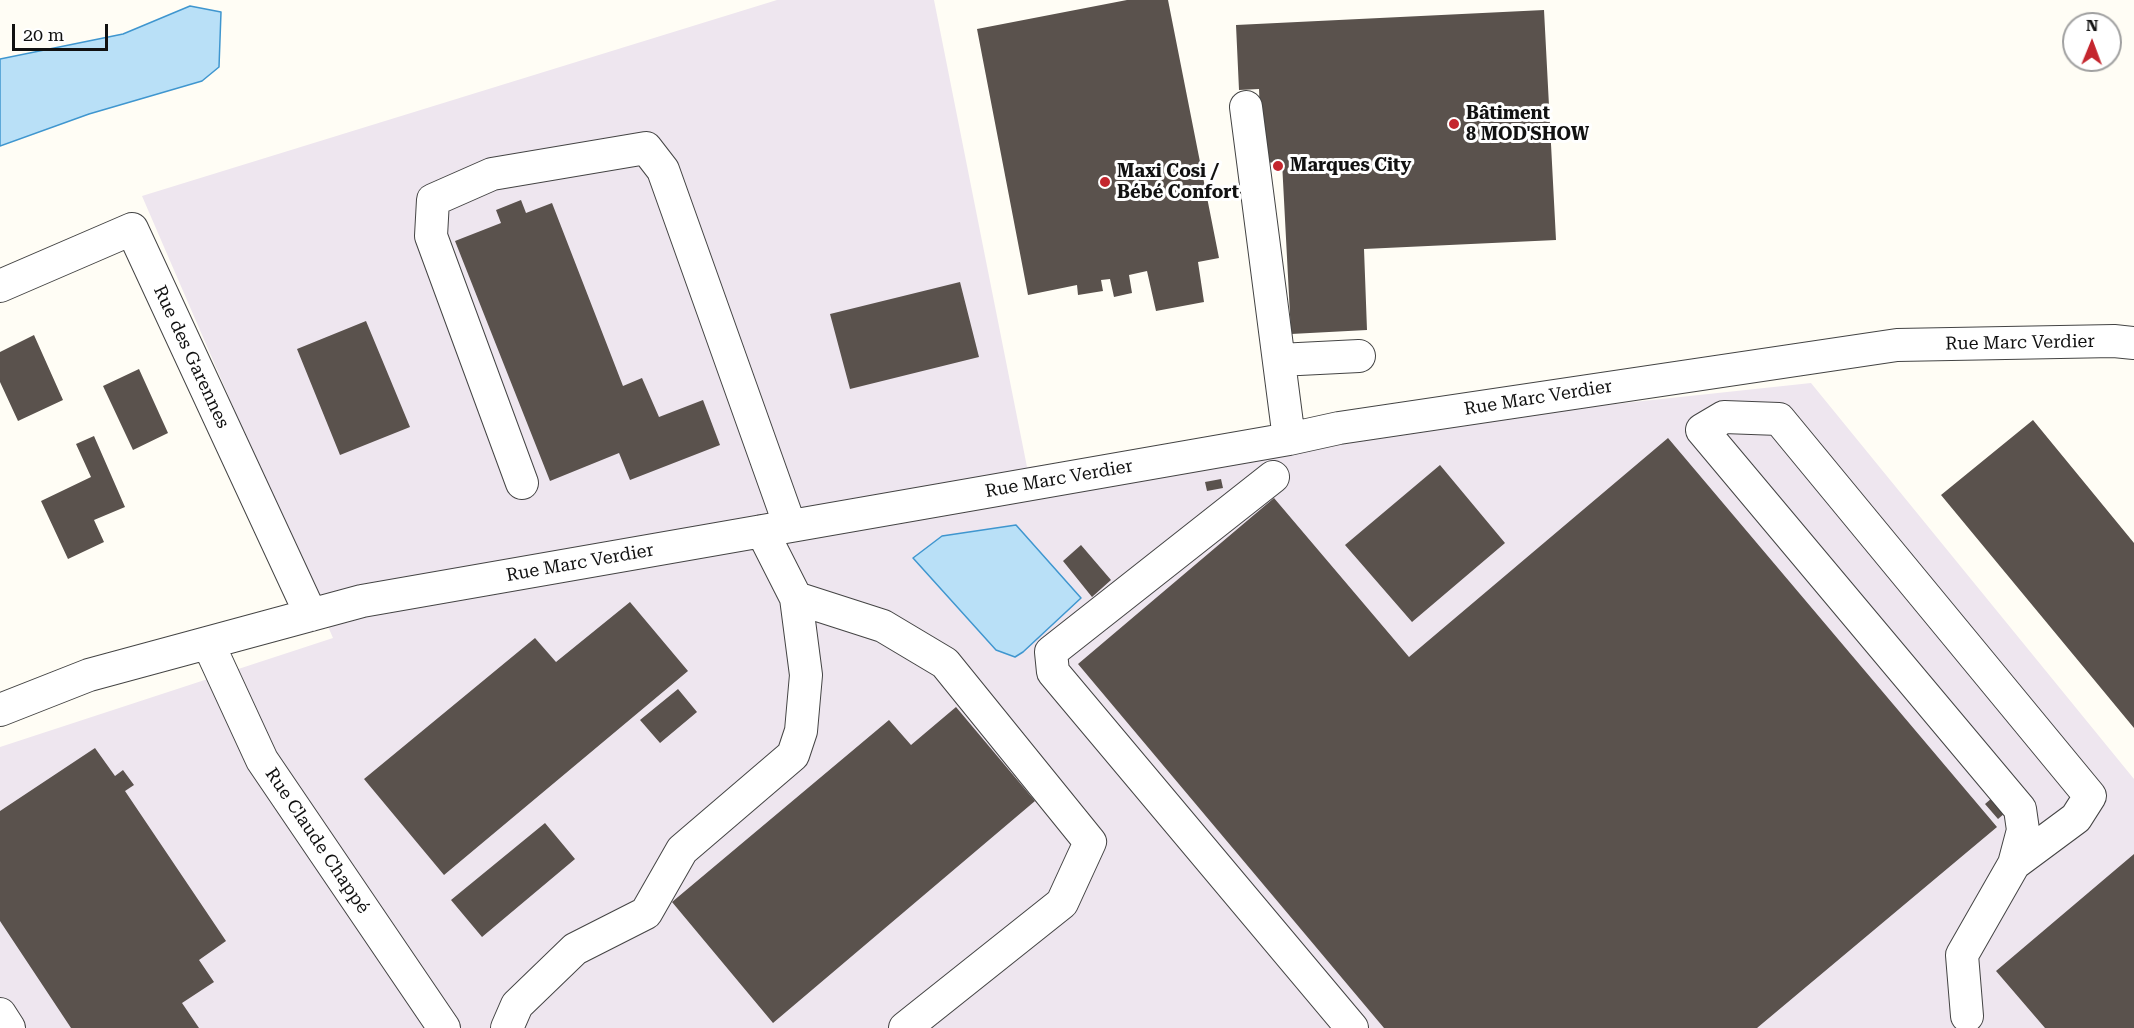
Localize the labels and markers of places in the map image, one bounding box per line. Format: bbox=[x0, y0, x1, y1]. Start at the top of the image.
place label: Bâtiment 8 MOD'SHOW bbox=[1466, 103, 1589, 146]
marker: Bâtiment 8 MOD'SHOW bbox=[1447, 117, 1461, 131]
place label: Marques City bbox=[1290, 155, 1411, 177]
marker: Marques City bbox=[1271, 159, 1285, 173]
place label: Maxi Cosi / Bébé Confort bbox=[1117, 161, 1239, 204]
marker: Maxi Cosi / Bébé Confort bbox=[1098, 175, 1112, 189]

